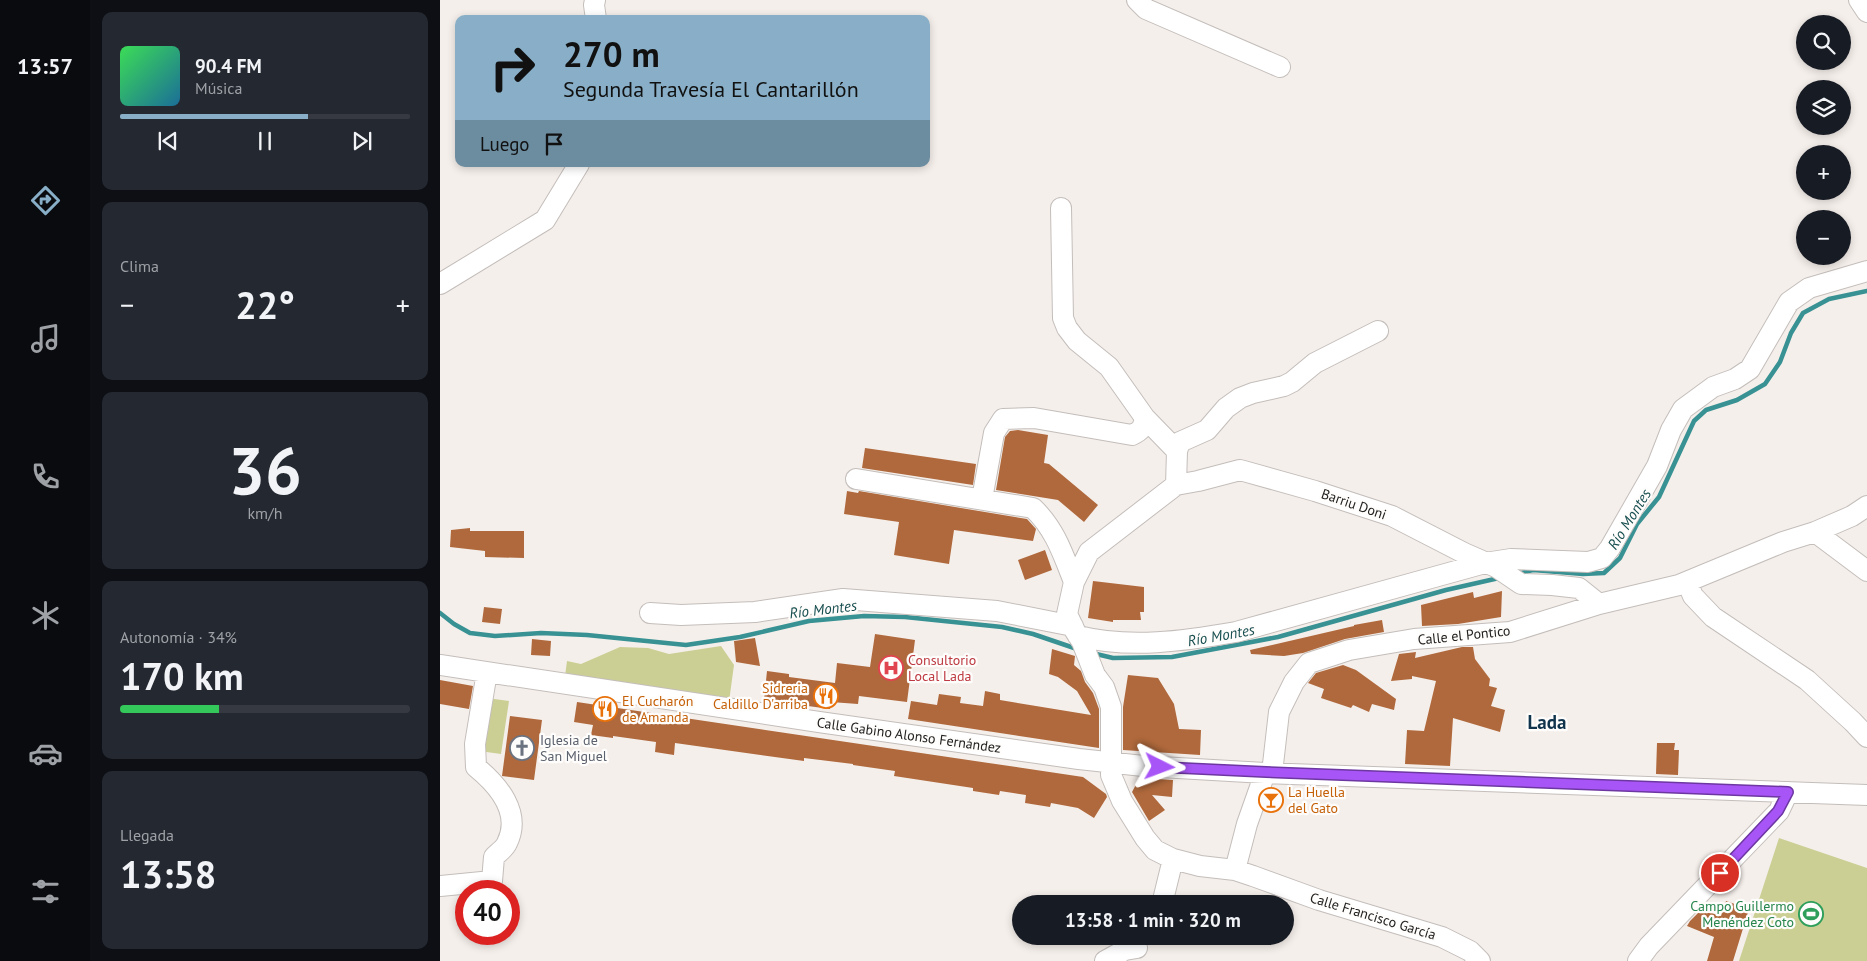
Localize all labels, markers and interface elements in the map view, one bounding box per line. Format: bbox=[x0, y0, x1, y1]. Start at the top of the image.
map controls bbox=[1796, 15, 1851, 265]
button: search bbox=[1796, 15, 1851, 70]
text: 270 m bbox=[563, 31, 660, 77]
icon: right bbox=[480, 35, 545, 100]
text: 13:57 bbox=[17, 52, 73, 80]
text: 90.4 FM bbox=[195, 54, 262, 78]
text: Segunda Travesía El Cantarillón bbox=[563, 75, 859, 103]
text: Música bbox=[195, 78, 242, 98]
button: layers bbox=[1796, 80, 1851, 135]
icon: previous bbox=[154, 127, 182, 155]
icon: pause bbox=[251, 127, 279, 155]
icon: next bbox=[348, 127, 376, 155]
icon: arrive bbox=[540, 130, 568, 158]
text: Luego bbox=[480, 132, 530, 156]
button: + bbox=[1796, 145, 1851, 200]
icon: directions bbox=[28, 183, 63, 218]
button: − bbox=[1796, 210, 1851, 265]
text: Clima bbox=[120, 256, 159, 276]
text: 22° bbox=[235, 280, 295, 329]
text: − bbox=[120, 286, 134, 323]
text: + bbox=[396, 286, 410, 323]
icon: music bbox=[28, 321, 63, 356]
text: 36 bbox=[228, 428, 302, 512]
icon: phone bbox=[28, 459, 63, 494]
street label: Barriu Doni bbox=[1319, 484, 1389, 524]
water label: Río Montes bbox=[1603, 485, 1655, 553]
text: km/h bbox=[247, 503, 283, 523]
water label: Río Montes bbox=[788, 595, 858, 623]
icon: climate bbox=[28, 598, 63, 633]
water label: Río Montes bbox=[1186, 620, 1256, 650]
street label: Calle el Pontico bbox=[1417, 621, 1511, 649]
text: Autonomía · 34% bbox=[120, 627, 237, 647]
text: 170 km bbox=[120, 651, 244, 700]
place label: Consultorio Local Lada bbox=[908, 651, 976, 685]
hospital icon: Consultorio Local Lada bbox=[878, 655, 904, 681]
place label: Sidreria Caldillo D'arriba bbox=[713, 679, 808, 713]
restaurant icon: Sidreria Caldillo D'arriba bbox=[813, 683, 839, 709]
place label: El Cucharón de Amanda bbox=[622, 692, 693, 726]
restaurant icon: El Cucharón de Amanda bbox=[592, 696, 618, 722]
district label: Lada bbox=[1528, 710, 1566, 734]
street label: Calle Gabino Alonso Fernández bbox=[816, 713, 1002, 757]
place label: Iglesia de San Miguel bbox=[540, 731, 607, 765]
church icon: Iglesia de San Miguel bbox=[509, 735, 535, 761]
icon: car bbox=[28, 736, 63, 771]
position arrow bbox=[1133, 740, 1185, 792]
place label: La Huella del Gato bbox=[1288, 783, 1345, 817]
bar icon: La Huella del Gato bbox=[1258, 787, 1284, 813]
text: Llegada bbox=[120, 825, 174, 845]
text: 13:58 bbox=[120, 849, 216, 898]
pin bbox=[1699, 852, 1741, 894]
icon: arrive bbox=[1706, 859, 1734, 887]
icon: filters bbox=[28, 874, 63, 909]
speed limit sign: 40 bbox=[455, 880, 520, 945]
street label: Calle Francisco García bbox=[1308, 888, 1438, 944]
place label: Campo Guillermo Menéndez Coto bbox=[1690, 897, 1794, 931]
sports icon: Campo Guillermo Menéndez Coto bbox=[1798, 901, 1824, 927]
text: 13:58 · 1 min · 320 m bbox=[1065, 908, 1241, 932]

